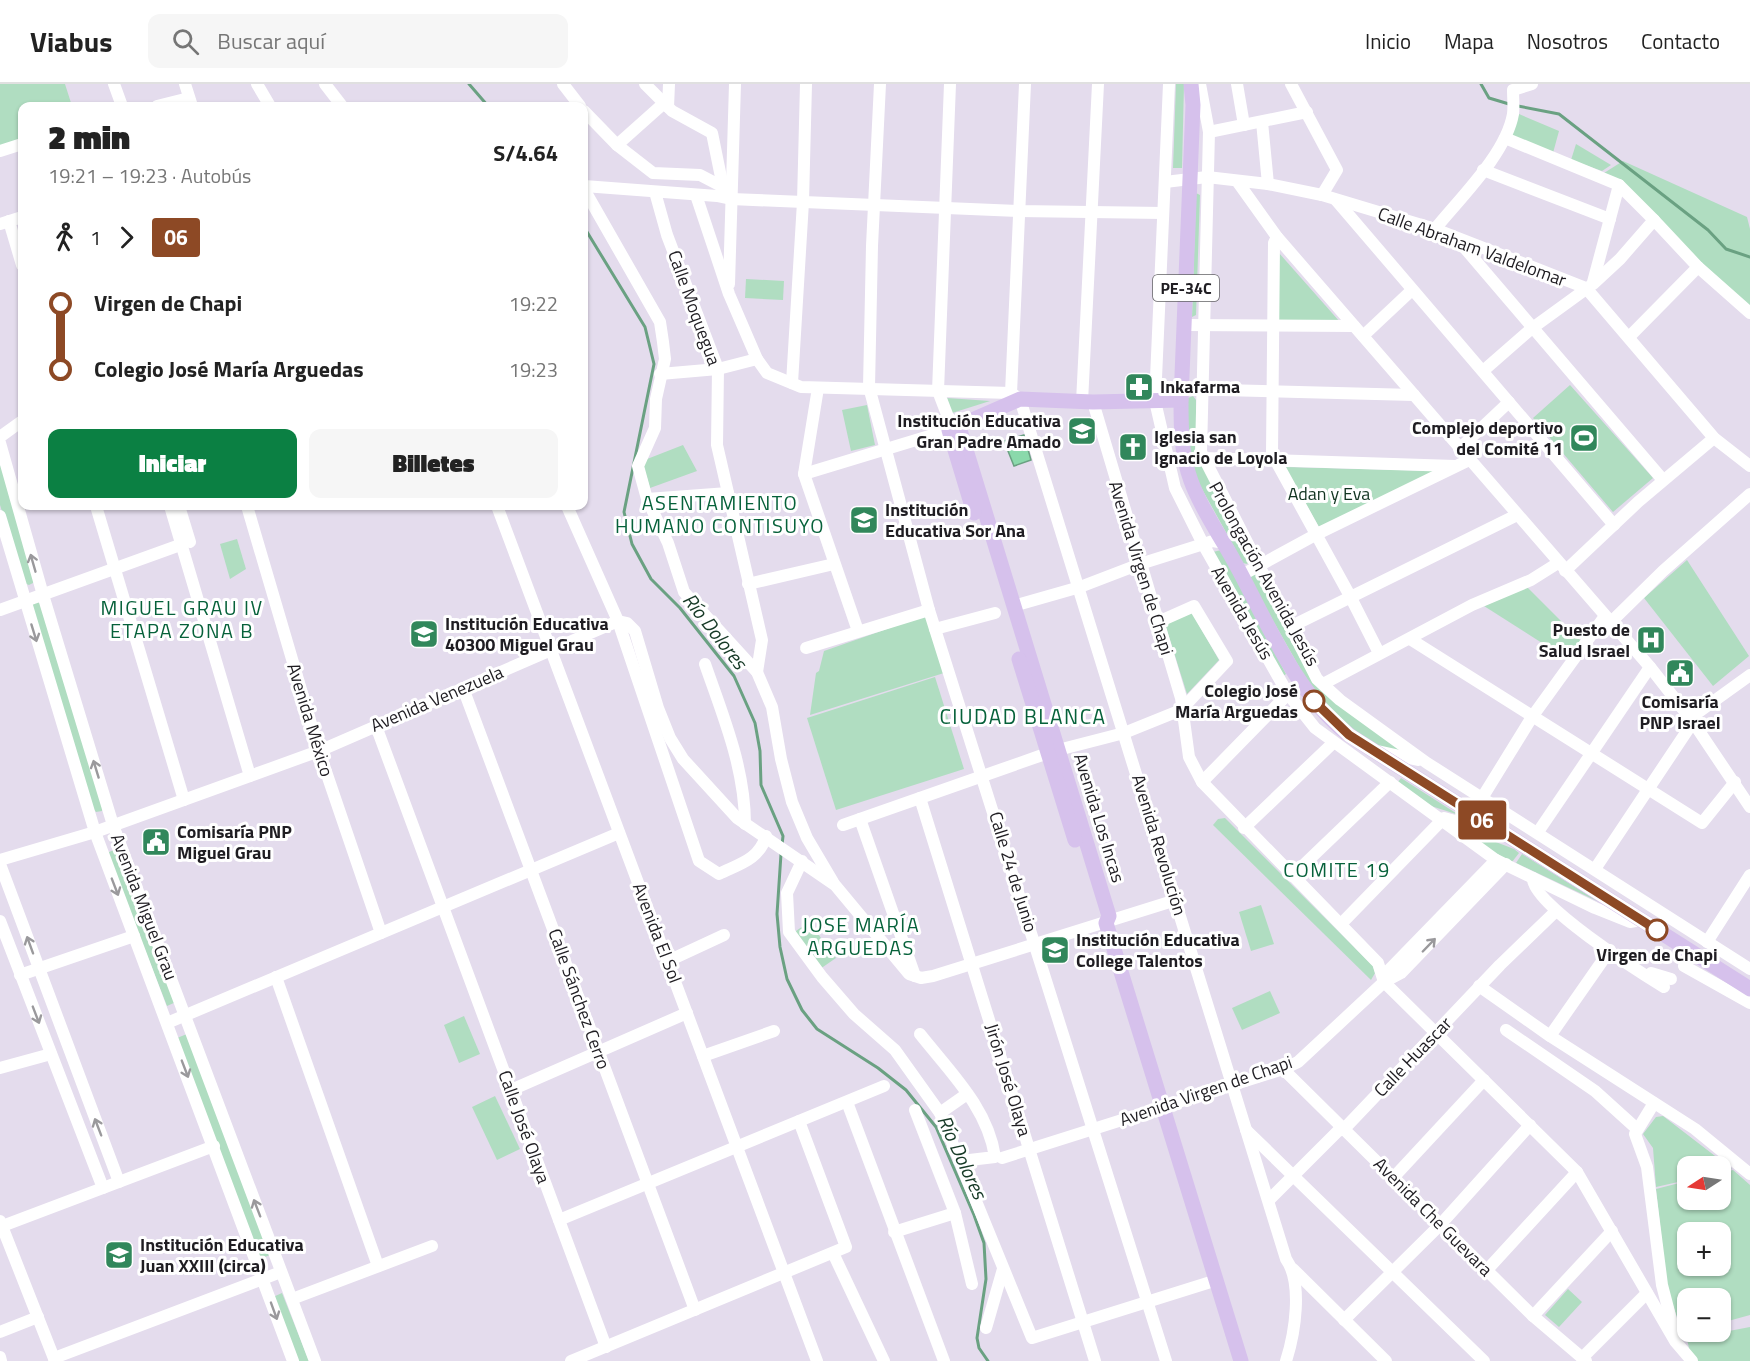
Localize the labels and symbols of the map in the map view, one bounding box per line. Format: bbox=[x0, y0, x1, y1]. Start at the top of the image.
street label: Calle Abraham Valdelomar bbox=[1374, 200, 1570, 293]
street label: Calle Moquegua bbox=[661, 247, 728, 369]
road number: PE-34C bbox=[1153, 275, 1219, 301]
pharmacy icon: Inkafarma bbox=[1123, 371, 1155, 403]
place label: Inkafarma bbox=[1160, 373, 1240, 400]
place label: Institución Educativa Gran Padre Amado bbox=[897, 407, 1061, 455]
place label: Complejo deportivo del Comité 11 bbox=[1412, 414, 1563, 462]
school or university icon: Institución Educativa Gran Padre Amado bbox=[1066, 415, 1098, 447]
sports icon: Complejo deportivo del Comité 11 bbox=[1568, 422, 1600, 454]
place label: Iglesia san Ignacio de Loyola bbox=[1154, 423, 1287, 471]
church icon: Iglesia san Ignacio de Loyola bbox=[1117, 431, 1149, 463]
street label: Avenida Virgen de Chapi bbox=[1102, 477, 1181, 658]
street label: Prolongación Avenida Jesús bbox=[1204, 478, 1324, 670]
park label: Adan y Eva bbox=[1288, 480, 1370, 507]
district label: ASENTAMIENTO HUMANO CONTISUYO bbox=[615, 487, 825, 541]
place label: Institución Educativa Sor Ana bbox=[885, 496, 1025, 544]
school or university icon: Institución Educativa Sor Ana bbox=[848, 504, 880, 536]
one-way arrow bbox=[27, 553, 39, 572]
street label: Avenida Jesús bbox=[1206, 562, 1278, 664]
water label: Río Dolores bbox=[676, 586, 756, 677]
district label: MIGUEL GRAU IV ETAPA ZONA B bbox=[100, 592, 264, 646]
place label: Institución Educativa 40300 Miguel Grau bbox=[445, 610, 609, 658]
place label: Puesto de Salud Israel bbox=[1539, 616, 1630, 664]
school or university icon: Institución Educativa 40300 Miguel Grau bbox=[408, 618, 440, 650]
one-way arrow bbox=[29, 623, 40, 642]
hospital icon: Puesto de Salud Israel bbox=[1635, 624, 1667, 656]
public building icon: Comisaría PNP Israel bbox=[1664, 657, 1696, 689]
street label: Avenida Venezuela bbox=[366, 658, 507, 739]
street label: Avenida México bbox=[280, 660, 341, 780]
place label: Colegio José María Arguedas bbox=[1175, 677, 1298, 725]
place label: Comisaría PNP Israel bbox=[1639, 688, 1721, 736]
marker: Colegio José María Arguedas bbox=[1303, 690, 1325, 712]
district label: CIUDAD BLANCA bbox=[939, 700, 1107, 732]
street label: Avenida Los Incas bbox=[1067, 750, 1132, 886]
one-way arrow bbox=[90, 760, 101, 779]
street label: Avenida Revolución bbox=[1125, 771, 1194, 919]
line badge: 06 bbox=[1455, 800, 1509, 840]
street label: Calle 24 de Junio bbox=[982, 808, 1045, 935]
place label: Comisaría PNP Miguel Grau bbox=[177, 818, 292, 866]
public building icon: Comisaría PNP Miguel Grau bbox=[140, 826, 172, 858]
street label: Avenida Miguel Grau bbox=[104, 830, 185, 984]
district label: COMITE 19 bbox=[1283, 854, 1391, 885]
one-way arrow bbox=[111, 877, 122, 896]
street label: Avenida El Sol bbox=[626, 879, 689, 987]
district label: JOSE MARÍA ARGUEDAS bbox=[802, 909, 920, 963]
marker: Virgen de Chapi bbox=[1646, 919, 1668, 941]
street label: Calle Sánchez Cerro bbox=[541, 925, 617, 1073]
place label: Institución Educativa College Talentos bbox=[1076, 926, 1240, 974]
school or university icon: Institución Educativa College Talentos bbox=[1039, 934, 1071, 966]
one-way arrow bbox=[23, 936, 34, 954]
one-way arrow bbox=[1421, 938, 1435, 953]
place label: Virgen de Chapi bbox=[1596, 941, 1718, 968]
one-way arrow bbox=[31, 1005, 42, 1024]
street label: Calle Huascar bbox=[1367, 1010, 1458, 1103]
street label: Jirón José Olaya bbox=[978, 1020, 1038, 1140]
street label: Avenida Virgen de Chapi bbox=[1116, 1048, 1296, 1133]
one-way arrow bbox=[180, 1059, 191, 1078]
street label: Calle José Olaya bbox=[491, 1066, 557, 1187]
water label: Río Dolores bbox=[929, 1110, 996, 1205]
one-way arrow bbox=[92, 1118, 103, 1137]
street label: Avenida Che Guevara bbox=[1368, 1151, 1499, 1282]
north arrow bbox=[1677, 1156, 1731, 1210]
one-way arrow bbox=[251, 1199, 262, 1218]
place label: Institución Educativa Juan XXIII (circa) bbox=[140, 1231, 304, 1279]
school or university icon: Institución Educativa Juan XXIII (circa) bbox=[103, 1239, 135, 1271]
one-way arrow bbox=[270, 1301, 281, 1320]

